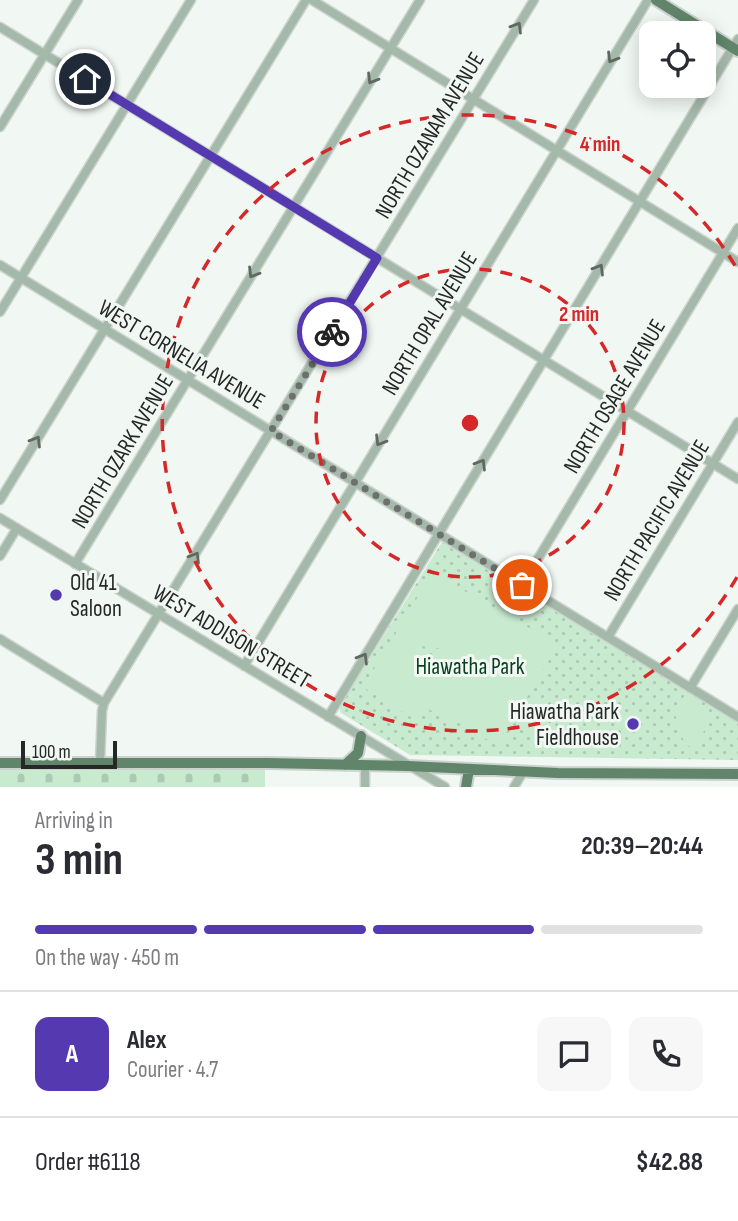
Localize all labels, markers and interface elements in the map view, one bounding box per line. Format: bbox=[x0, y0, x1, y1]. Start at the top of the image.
map controls bbox=[639, 21, 716, 98]
button: locate bbox=[639, 21, 716, 98]
one-way arrow bbox=[509, 22, 522, 35]
street label: NORTH OZANAM AVENUE bbox=[369, 47, 491, 224]
pin bbox=[55, 49, 115, 109]
one-way arrow bbox=[608, 51, 621, 64]
icon: home bbox=[66, 60, 104, 98]
one-way arrow bbox=[367, 72, 380, 85]
text: 4 min bbox=[580, 132, 620, 157]
street label: NORTH OPAL AVENUE bbox=[376, 247, 484, 400]
one-way arrow bbox=[590, 263, 603, 276]
one-way arrow bbox=[248, 266, 261, 279]
street label: WEST CORNELIA AVENUE bbox=[93, 294, 270, 416]
courier bbox=[297, 297, 367, 367]
text: 2 min bbox=[559, 302, 599, 327]
icon: bike bbox=[313, 313, 351, 351]
street label: NORTH OSAGE AVENUE bbox=[558, 314, 672, 479]
street label: NORTH OZARK AVENUE bbox=[66, 369, 180, 534]
centre of rings bbox=[458, 411, 482, 435]
one-way arrow bbox=[376, 434, 389, 447]
street label: NORTH PACIFIC AVENUE bbox=[598, 435, 716, 606]
one-way arrow bbox=[27, 436, 40, 449]
one-way arrow bbox=[473, 458, 486, 471]
one-way arrow bbox=[187, 551, 200, 564]
pin bbox=[492, 555, 552, 615]
icon: bag bbox=[503, 566, 541, 604]
place label: Old 41 Saloon bbox=[70, 569, 122, 623]
street label: WEST ADDISON STREET bbox=[148, 579, 315, 695]
marker: Old 41 Saloon bbox=[48, 587, 64, 603]
one-way arrow bbox=[355, 653, 368, 666]
park label: Hiawatha Park bbox=[415, 653, 525, 681]
place label: Hiawatha Park Fieldhouse bbox=[510, 698, 619, 752]
marker: Hiawatha Park Fieldhouse bbox=[625, 716, 641, 732]
scale bar bbox=[21, 738, 117, 770]
text: 100 m bbox=[32, 741, 71, 764]
text: Arriving in bbox=[35, 807, 113, 835]
text: 20:39–20:44 bbox=[581, 831, 703, 862]
text: 3 min bbox=[35, 833, 123, 888]
text: On the way · 450 m bbox=[35, 944, 179, 972]
button: chat bbox=[537, 1017, 611, 1091]
button: phone bbox=[629, 1017, 703, 1091]
text: Alex bbox=[127, 1025, 167, 1056]
text: A bbox=[66, 1039, 78, 1070]
text: Courier · 4.7 bbox=[127, 1056, 218, 1084]
text: Order #6118 bbox=[35, 1147, 141, 1178]
text: $42.88 bbox=[636, 1147, 703, 1178]

